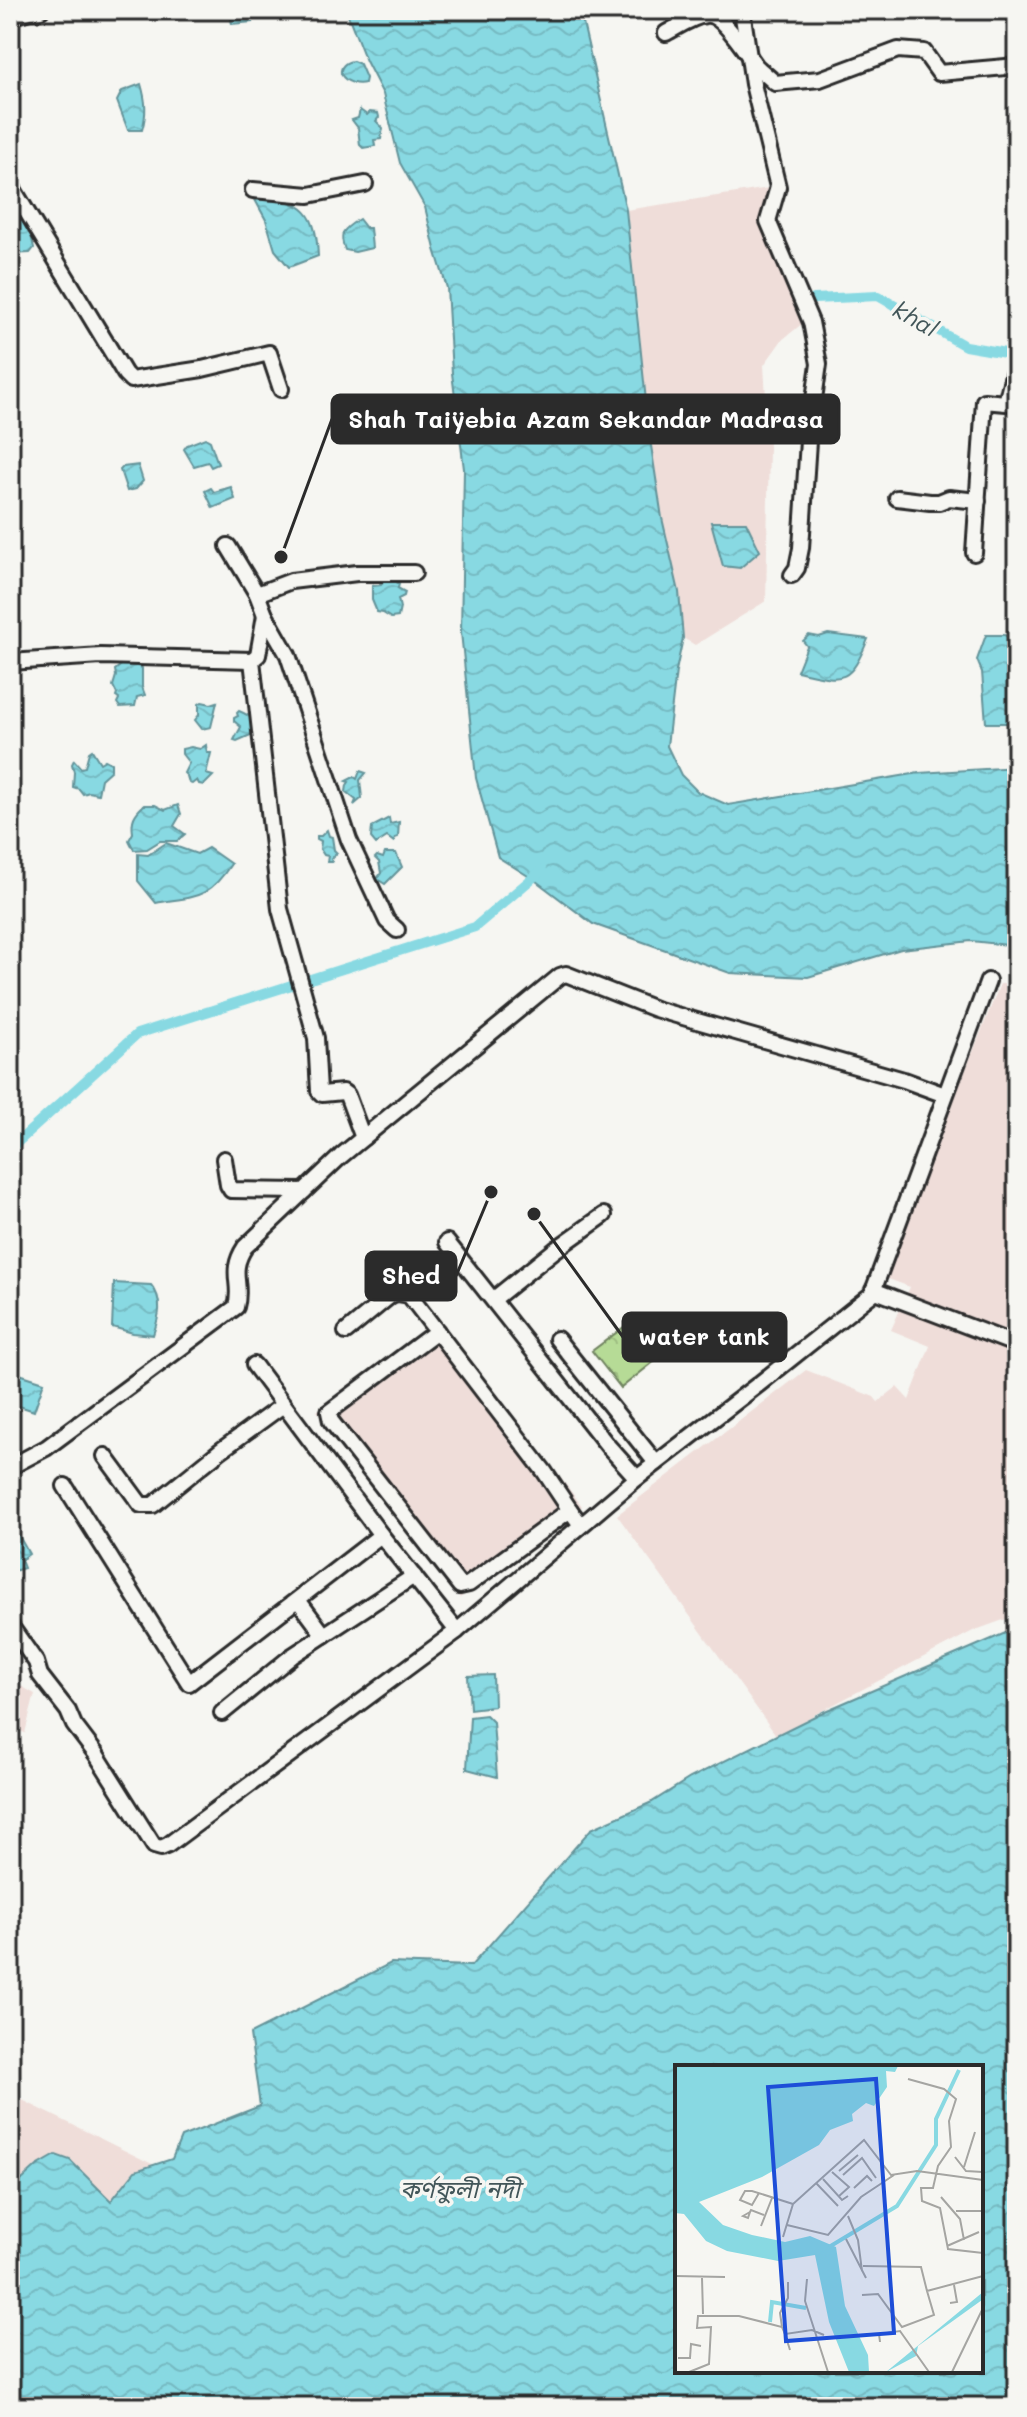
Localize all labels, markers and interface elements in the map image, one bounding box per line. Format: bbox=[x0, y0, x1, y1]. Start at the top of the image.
water label: khal bbox=[888, 293, 944, 343]
callout: Shah Taiÿebia Azam Sekandar Madrasa bbox=[332, 395, 839, 443]
text: Shah Taiÿebia Azam Sekandar Madrasa bbox=[348, 403, 824, 434]
callout: Shed bbox=[366, 1252, 456, 1300]
text: Shed bbox=[382, 1259, 440, 1290]
callout: water tank bbox=[623, 1313, 786, 1361]
text: water tank bbox=[638, 1320, 770, 1351]
inset map bbox=[675, 2065, 983, 2373]
water label: কর্ণফুলী নদী bbox=[400, 2173, 525, 2204]

